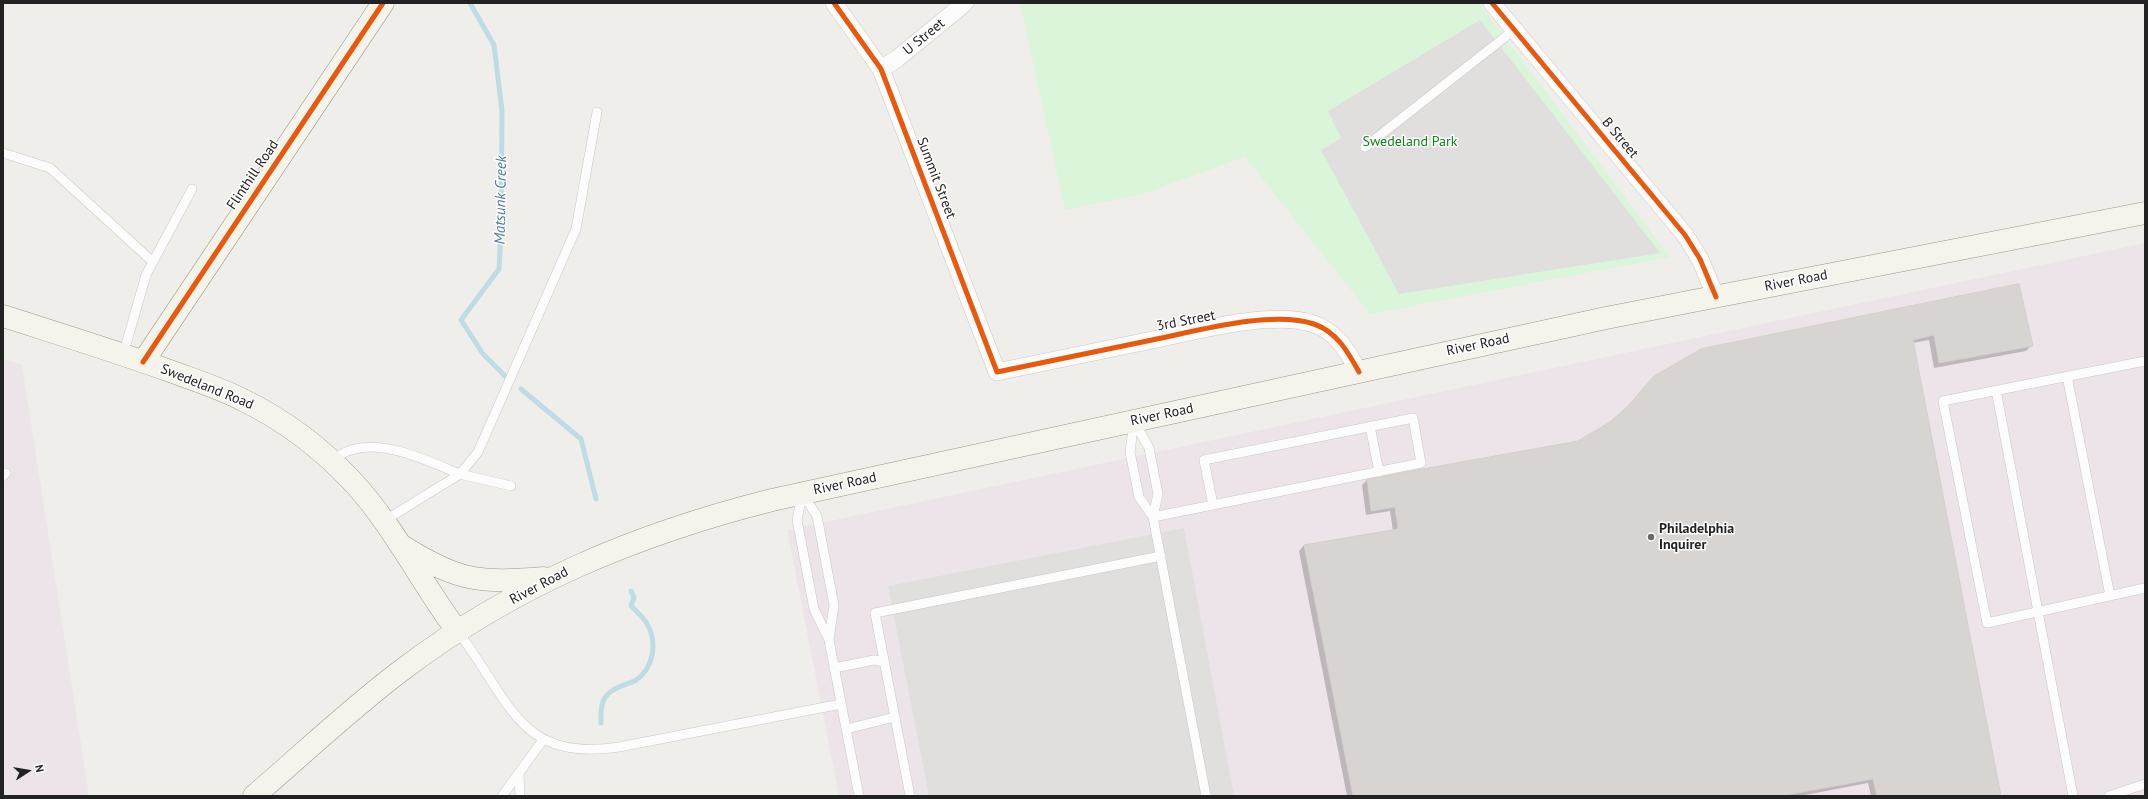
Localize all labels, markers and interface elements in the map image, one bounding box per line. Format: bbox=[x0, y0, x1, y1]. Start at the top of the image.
street label: U Street bbox=[900, 15, 948, 59]
street label: B Street bbox=[1598, 114, 1642, 162]
park label: Swedeland Park bbox=[1362, 134, 1458, 150]
street label: Summit Street bbox=[913, 135, 959, 221]
street label: Flinthill Road bbox=[224, 137, 282, 213]
water label: Matsunk Creek bbox=[491, 155, 511, 245]
street label: River Road bbox=[1763, 267, 1829, 295]
street label: 3rd Street bbox=[1155, 307, 1217, 335]
street label: River Road bbox=[1445, 330, 1511, 360]
street label: Swedeland Road bbox=[158, 361, 256, 413]
street label: River Road bbox=[1129, 400, 1195, 430]
street label: River Road bbox=[812, 469, 878, 499]
place label: Philadelphia Inquirer bbox=[1659, 521, 1734, 554]
marker: Philadelphia Inquirer bbox=[1646, 532, 1656, 542]
street label: River Road bbox=[507, 564, 571, 608]
north arrow bbox=[8, 751, 48, 791]
text: N bbox=[32, 764, 47, 773]

